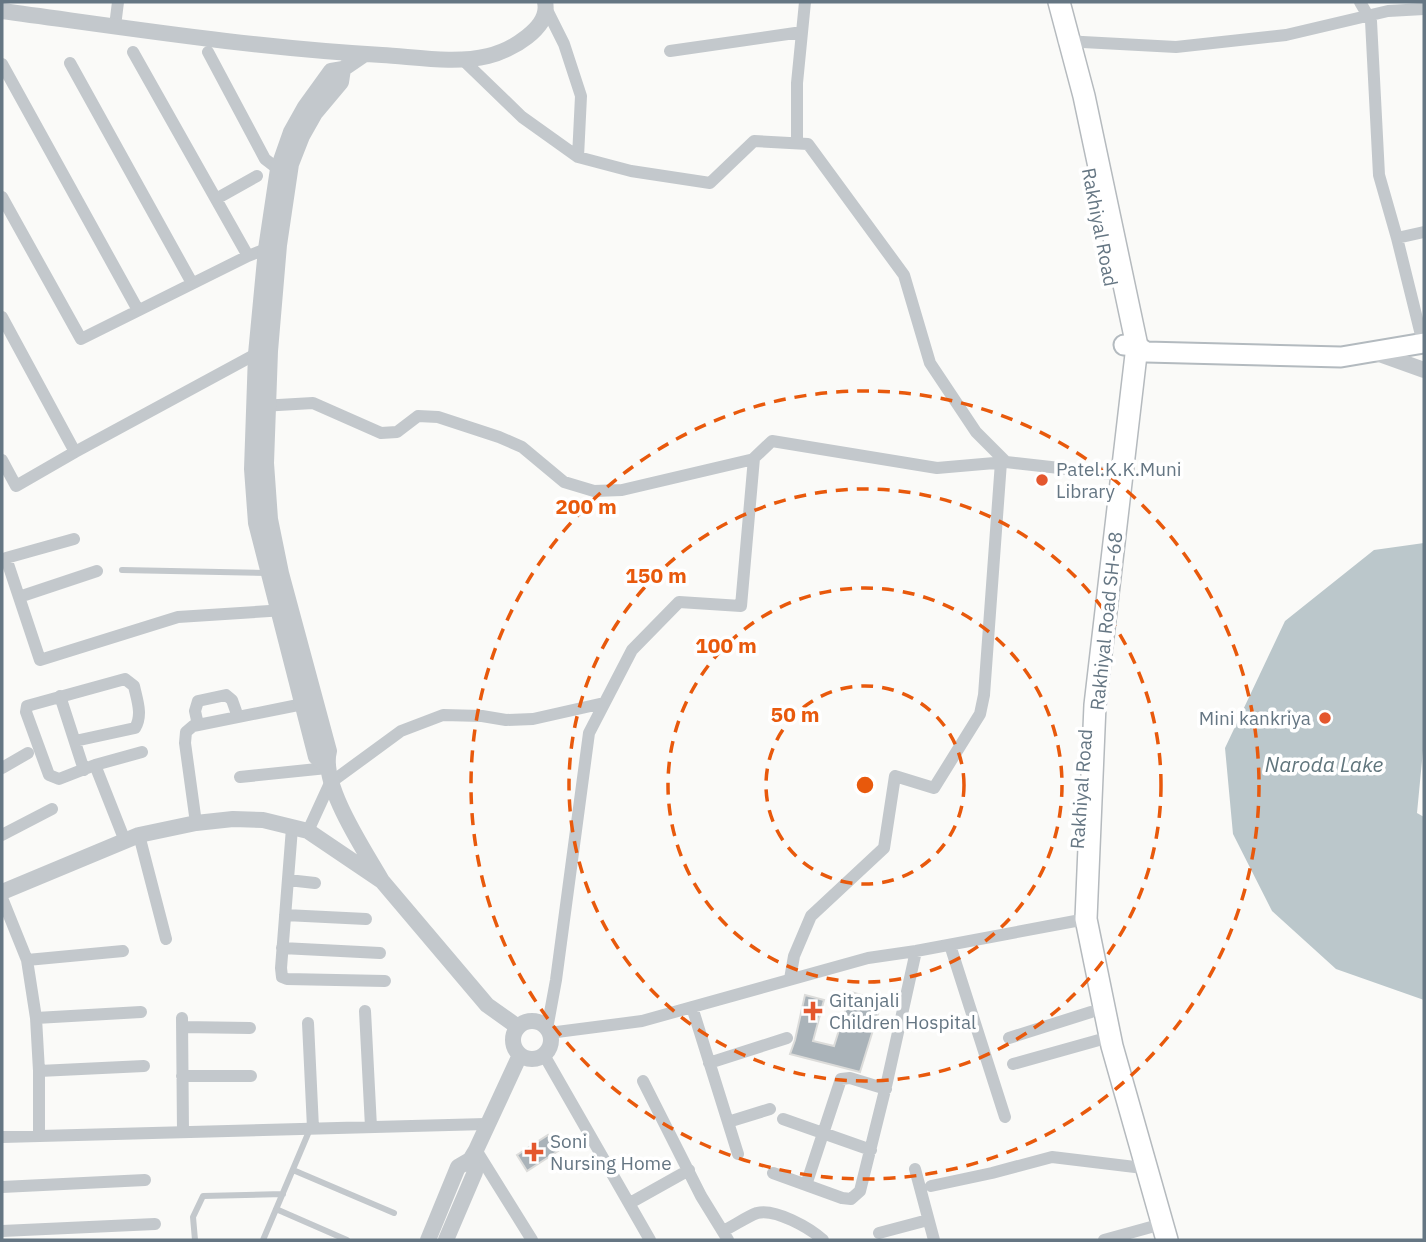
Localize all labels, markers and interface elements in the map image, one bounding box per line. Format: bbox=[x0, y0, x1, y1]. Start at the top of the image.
street label: Rakhiyal Road bbox=[1077, 166, 1123, 288]
place label: Patel.K.K.Muni Library bbox=[1056, 457, 1182, 503]
marker: Patel.K.K.Muni Library bbox=[1034, 472, 1050, 488]
text: 200 m bbox=[555, 492, 617, 520]
street label: Rakhiyal Road SH-68 bbox=[1085, 530, 1127, 712]
text: 150 m bbox=[625, 561, 687, 589]
text: 100 m bbox=[695, 631, 757, 659]
text: 50 m bbox=[771, 700, 819, 728]
place label: Mini kankriya bbox=[1199, 706, 1311, 730]
marker: Mini kankriya bbox=[1317, 710, 1333, 726]
street label: Rakhiyal Road bbox=[1065, 728, 1097, 850]
water label: Naroda Lake bbox=[1265, 750, 1383, 778]
centre of rings bbox=[853, 773, 877, 797]
place label: Gitanjali Children Hospital bbox=[829, 988, 976, 1034]
marker: Gitanjali Children Hospital bbox=[803, 1001, 823, 1021]
place label: Soni Nursing Home bbox=[550, 1129, 672, 1175]
marker: Soni Nursing Home bbox=[524, 1142, 544, 1162]

